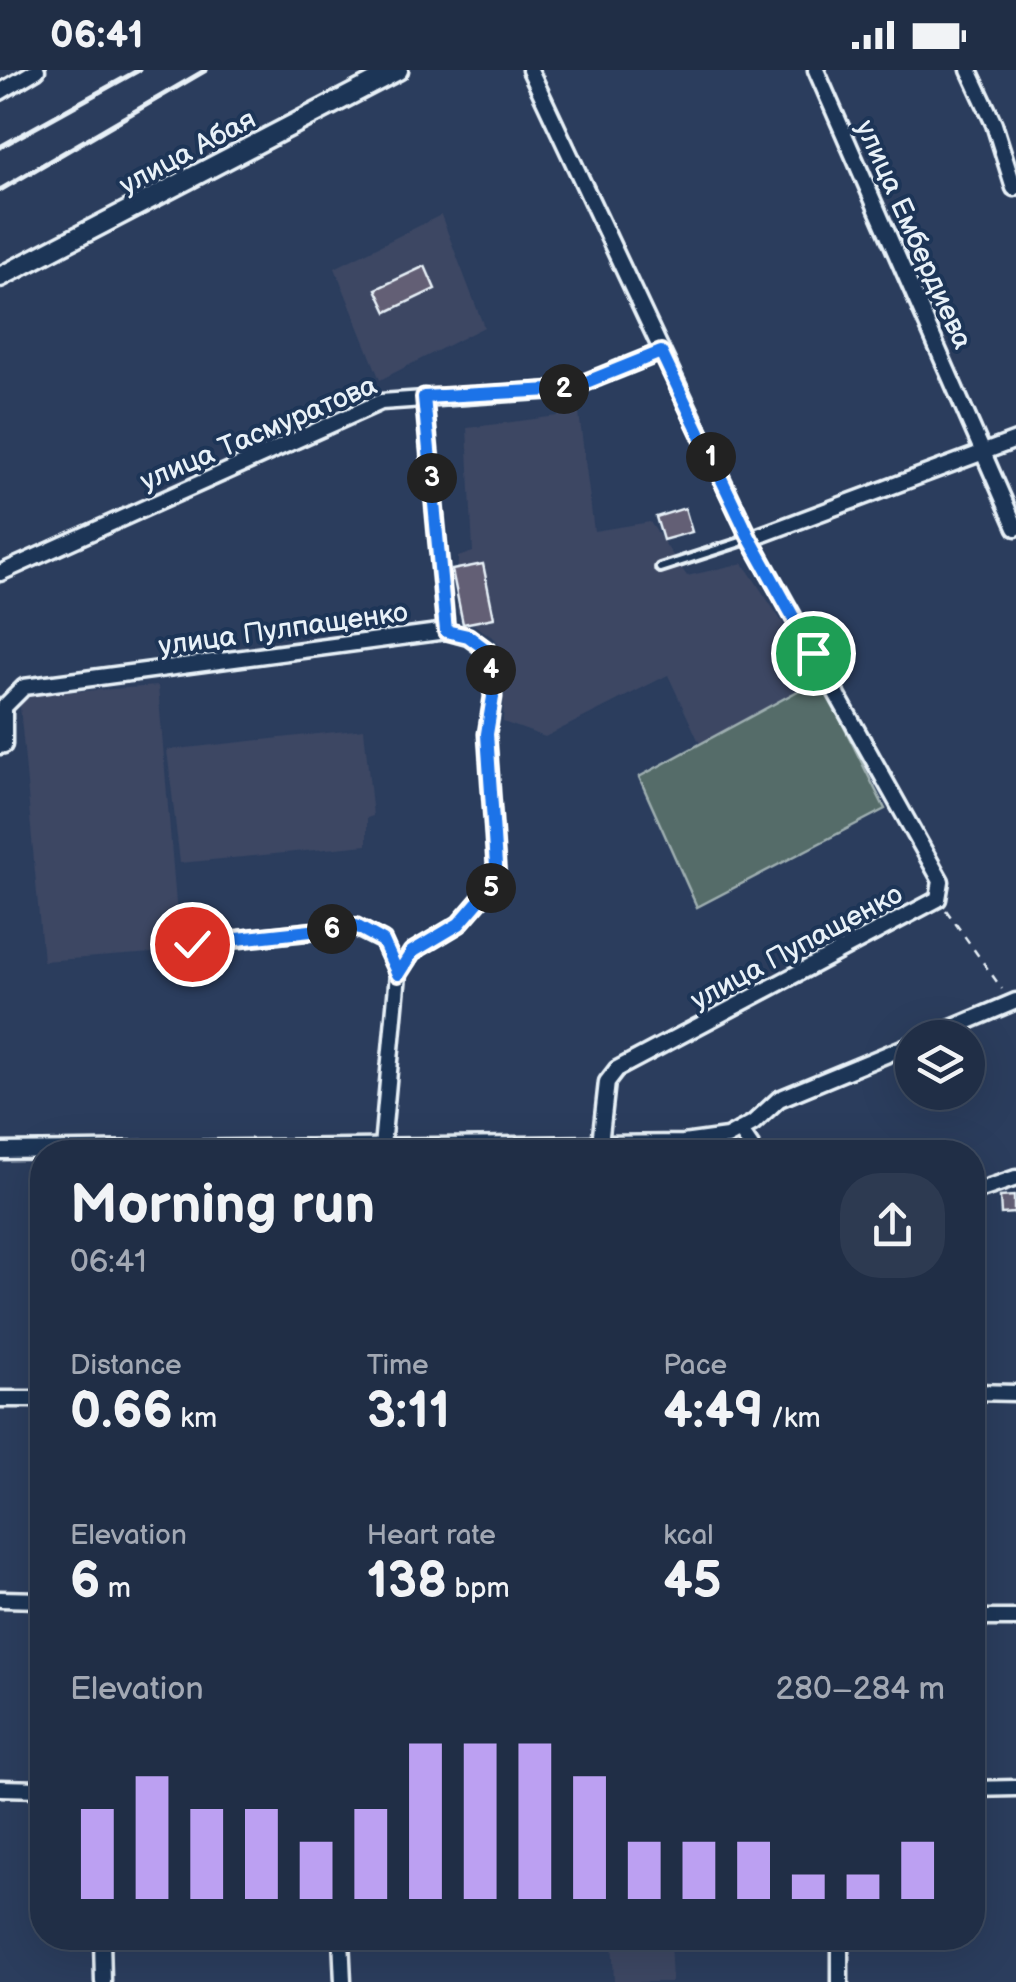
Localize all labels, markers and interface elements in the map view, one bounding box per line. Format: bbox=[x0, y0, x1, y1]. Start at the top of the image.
text: 06:41 bbox=[50, 13, 143, 58]
street label: улица Абая bbox=[114, 103, 261, 202]
street label: улица Ембердиева bbox=[848, 115, 979, 355]
pin: 2 bbox=[539, 364, 589, 414]
street label: улица Тасмуратова bbox=[135, 368, 382, 498]
text: 2 bbox=[556, 372, 572, 405]
pin: 1 bbox=[686, 432, 736, 482]
text: 1 bbox=[705, 440, 717, 473]
pin: 3 bbox=[407, 453, 457, 503]
text: 3 bbox=[424, 461, 440, 494]
street label: улица Пулпащенко bbox=[157, 596, 410, 663]
pin bbox=[771, 611, 856, 696]
icon: arrive bbox=[786, 626, 841, 681]
pin: 4 bbox=[466, 645, 516, 695]
text: 4 bbox=[483, 653, 499, 686]
pin: 5 bbox=[466, 863, 516, 913]
text: 5 bbox=[483, 871, 499, 904]
street label: улица Пупащенко bbox=[685, 878, 908, 1017]
pin bbox=[150, 902, 235, 987]
pin: 6 bbox=[307, 904, 357, 954]
text: 6 bbox=[324, 912, 340, 945]
icon: check bbox=[165, 917, 220, 972]
map controls bbox=[895, 1020, 985, 1110]
button: layers bbox=[895, 1020, 985, 1110]
text: Morning run bbox=[70, 1172, 375, 1239]
button: share bbox=[840, 1173, 945, 1278]
text: 06:41 bbox=[70, 1243, 147, 1282]
text: Distance bbox=[70, 1349, 182, 1382]
text: Time bbox=[367, 1349, 429, 1382]
text: Pace bbox=[663, 1349, 727, 1382]
text: 0.66 bbox=[70, 1382, 173, 1442]
text: 3:11 bbox=[367, 1382, 450, 1442]
text: 4:49 bbox=[663, 1382, 764, 1442]
text: km bbox=[173, 1402, 217, 1435]
text: /km bbox=[764, 1402, 821, 1435]
text: Elevation bbox=[70, 1519, 187, 1552]
text: Heart rate bbox=[367, 1519, 496, 1552]
text: kcal bbox=[663, 1519, 714, 1552]
text: 6 bbox=[70, 1552, 100, 1612]
text: 138 bbox=[367, 1552, 447, 1612]
text: 45 bbox=[663, 1552, 722, 1612]
text: m bbox=[100, 1572, 131, 1605]
text: bpm bbox=[447, 1572, 510, 1605]
text: Elevation bbox=[70, 1670, 203, 1709]
text: 280–284 m bbox=[775, 1670, 945, 1709]

